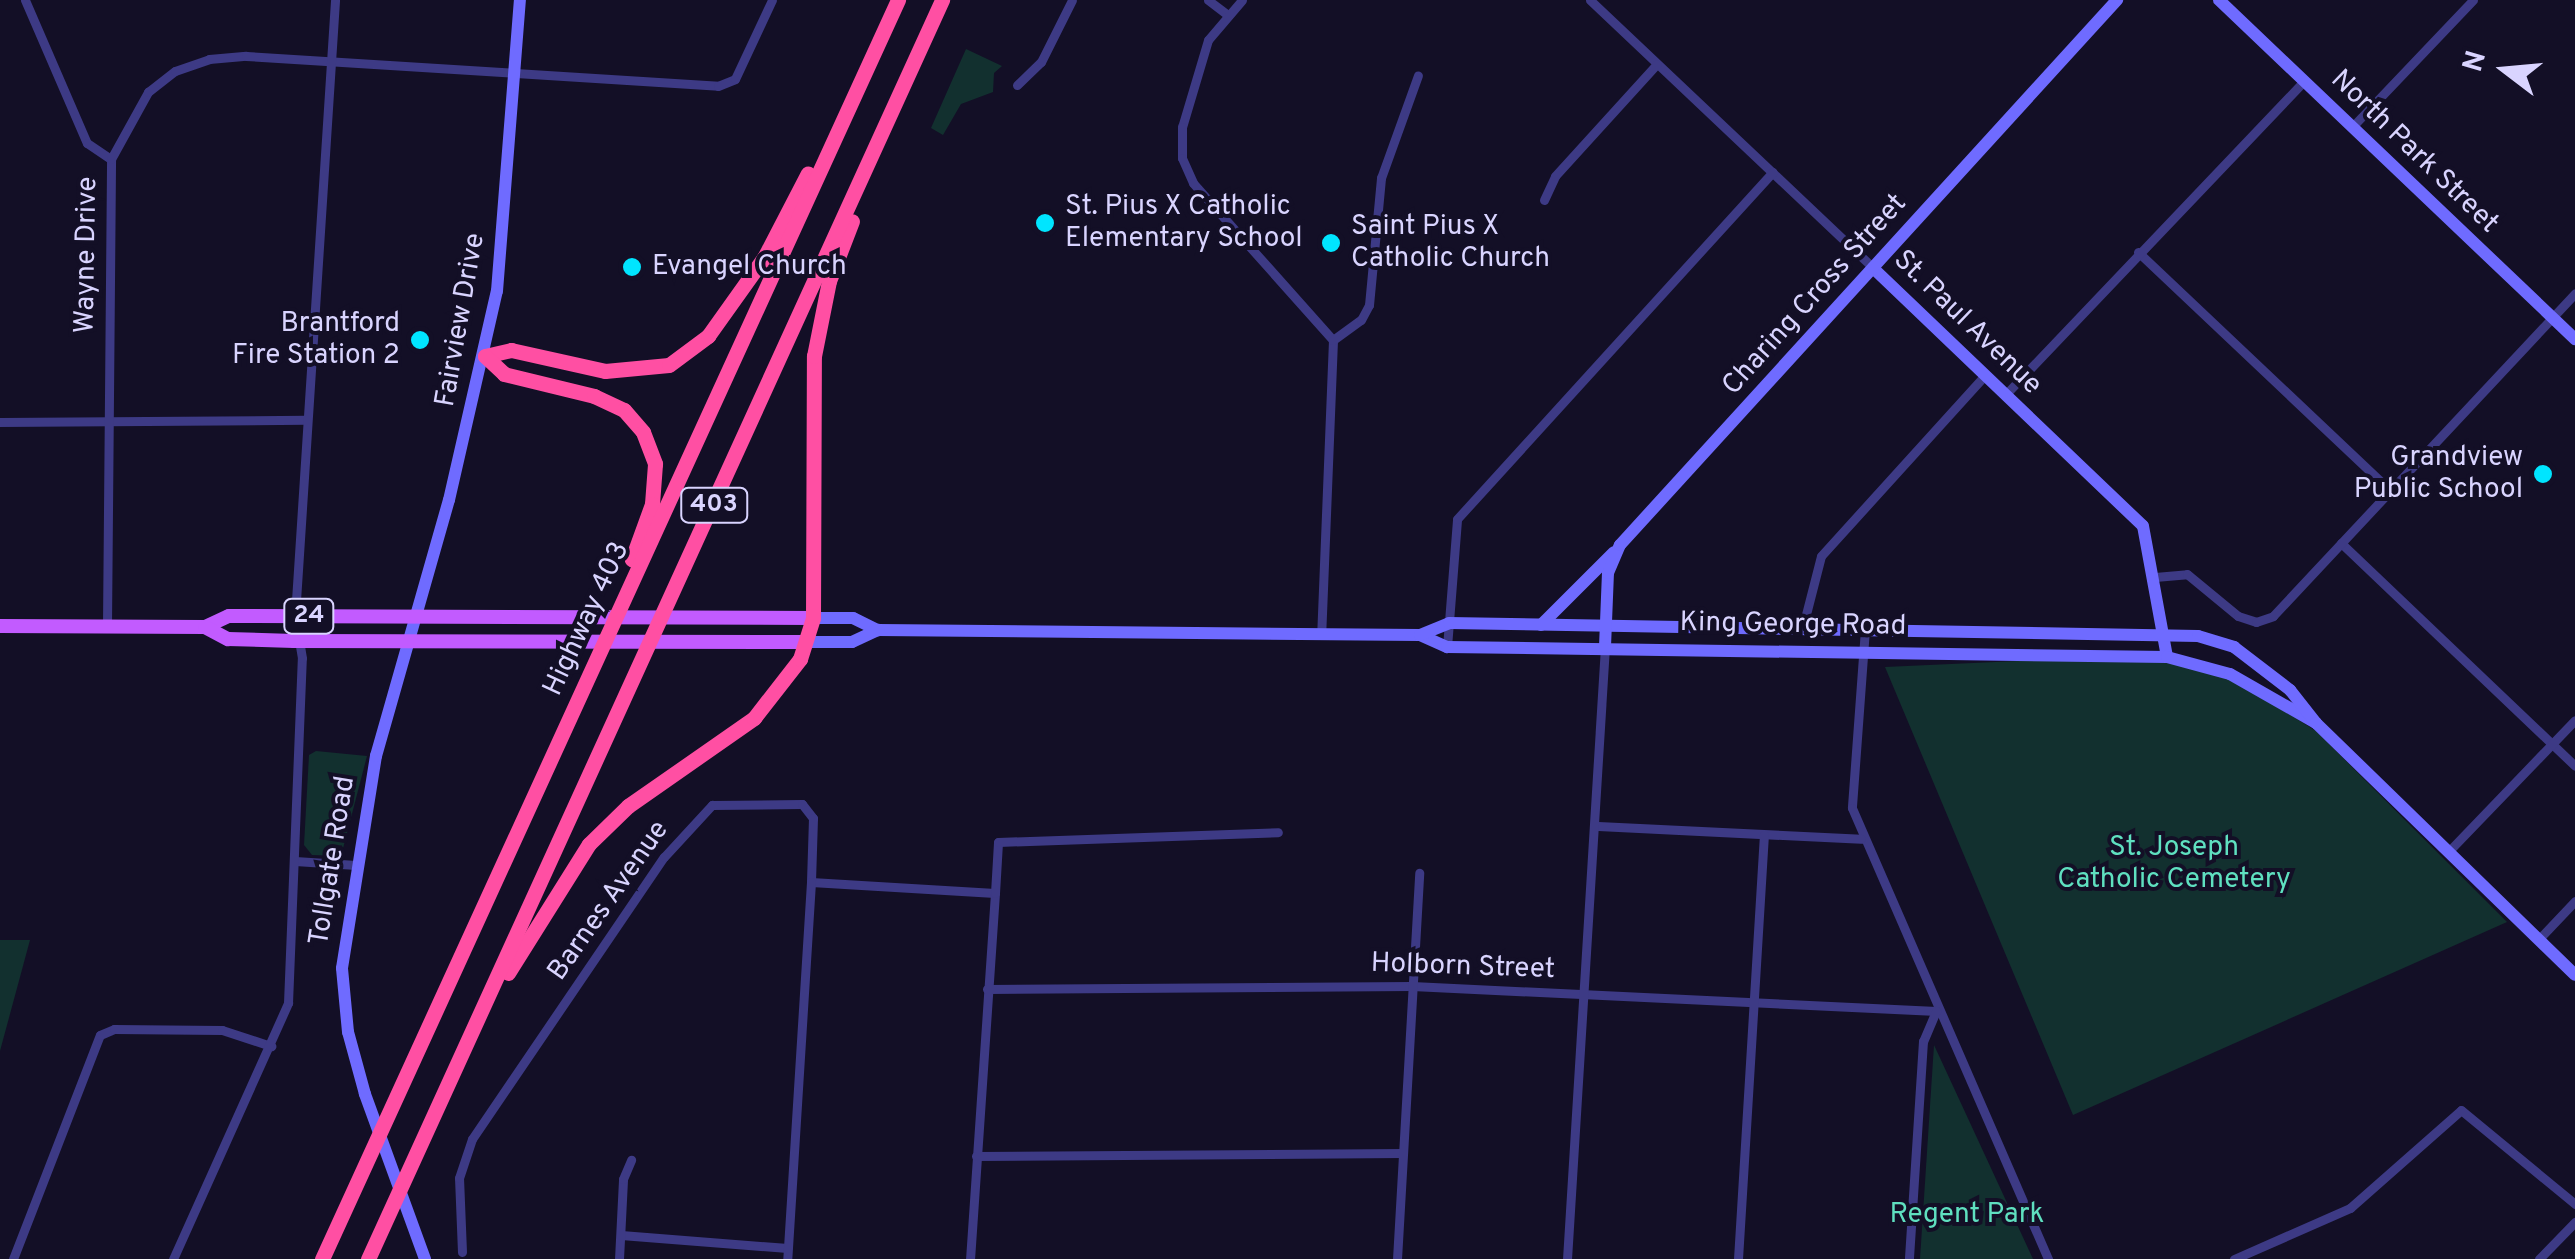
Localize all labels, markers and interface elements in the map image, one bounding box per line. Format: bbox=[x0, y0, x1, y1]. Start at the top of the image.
north arrow bbox=[2455, 20, 2555, 120]
street label: North Park Street bbox=[2323, 63, 2505, 241]
street label: Wayne Drive bbox=[69, 176, 105, 334]
street label: Charing Cross Street bbox=[1716, 187, 1914, 403]
place label: St. Pius X Catholic Elementary School bbox=[1065, 190, 1303, 256]
place label: Saint Pius X Catholic Church bbox=[1351, 210, 1550, 276]
marker: St. Pius X Catholic Elementary School bbox=[1034, 212, 1056, 234]
street label: Fairview Drive bbox=[429, 231, 493, 409]
marker: Saint Pius X Catholic Church bbox=[1320, 232, 1342, 254]
street label: St. Paul Avenue bbox=[1885, 243, 2049, 403]
place label: Evangel Church bbox=[652, 250, 847, 284]
marker: Evangel Church bbox=[621, 256, 643, 278]
place label: Brantford Fire Station 2 bbox=[232, 307, 400, 373]
marker: Brantford Fire Station 2 bbox=[409, 329, 431, 351]
place label: Grandview Public School bbox=[2354, 441, 2523, 507]
marker: Grandview Public School bbox=[2532, 463, 2554, 485]
road number: 403 bbox=[679, 485, 749, 525]
street label: Highway 403 bbox=[537, 537, 637, 701]
road number: 24 bbox=[282, 596, 336, 636]
street label: King George Road bbox=[1679, 606, 1907, 644]
street label: Tollgate Road bbox=[303, 774, 363, 948]
street label: Barnes Avenue bbox=[541, 814, 677, 988]
park label: St. Joseph Catholic Cemetery bbox=[2057, 831, 2291, 897]
street label: Holborn Street bbox=[1370, 947, 1556, 987]
park label: Regent Park bbox=[1890, 1198, 2044, 1232]

